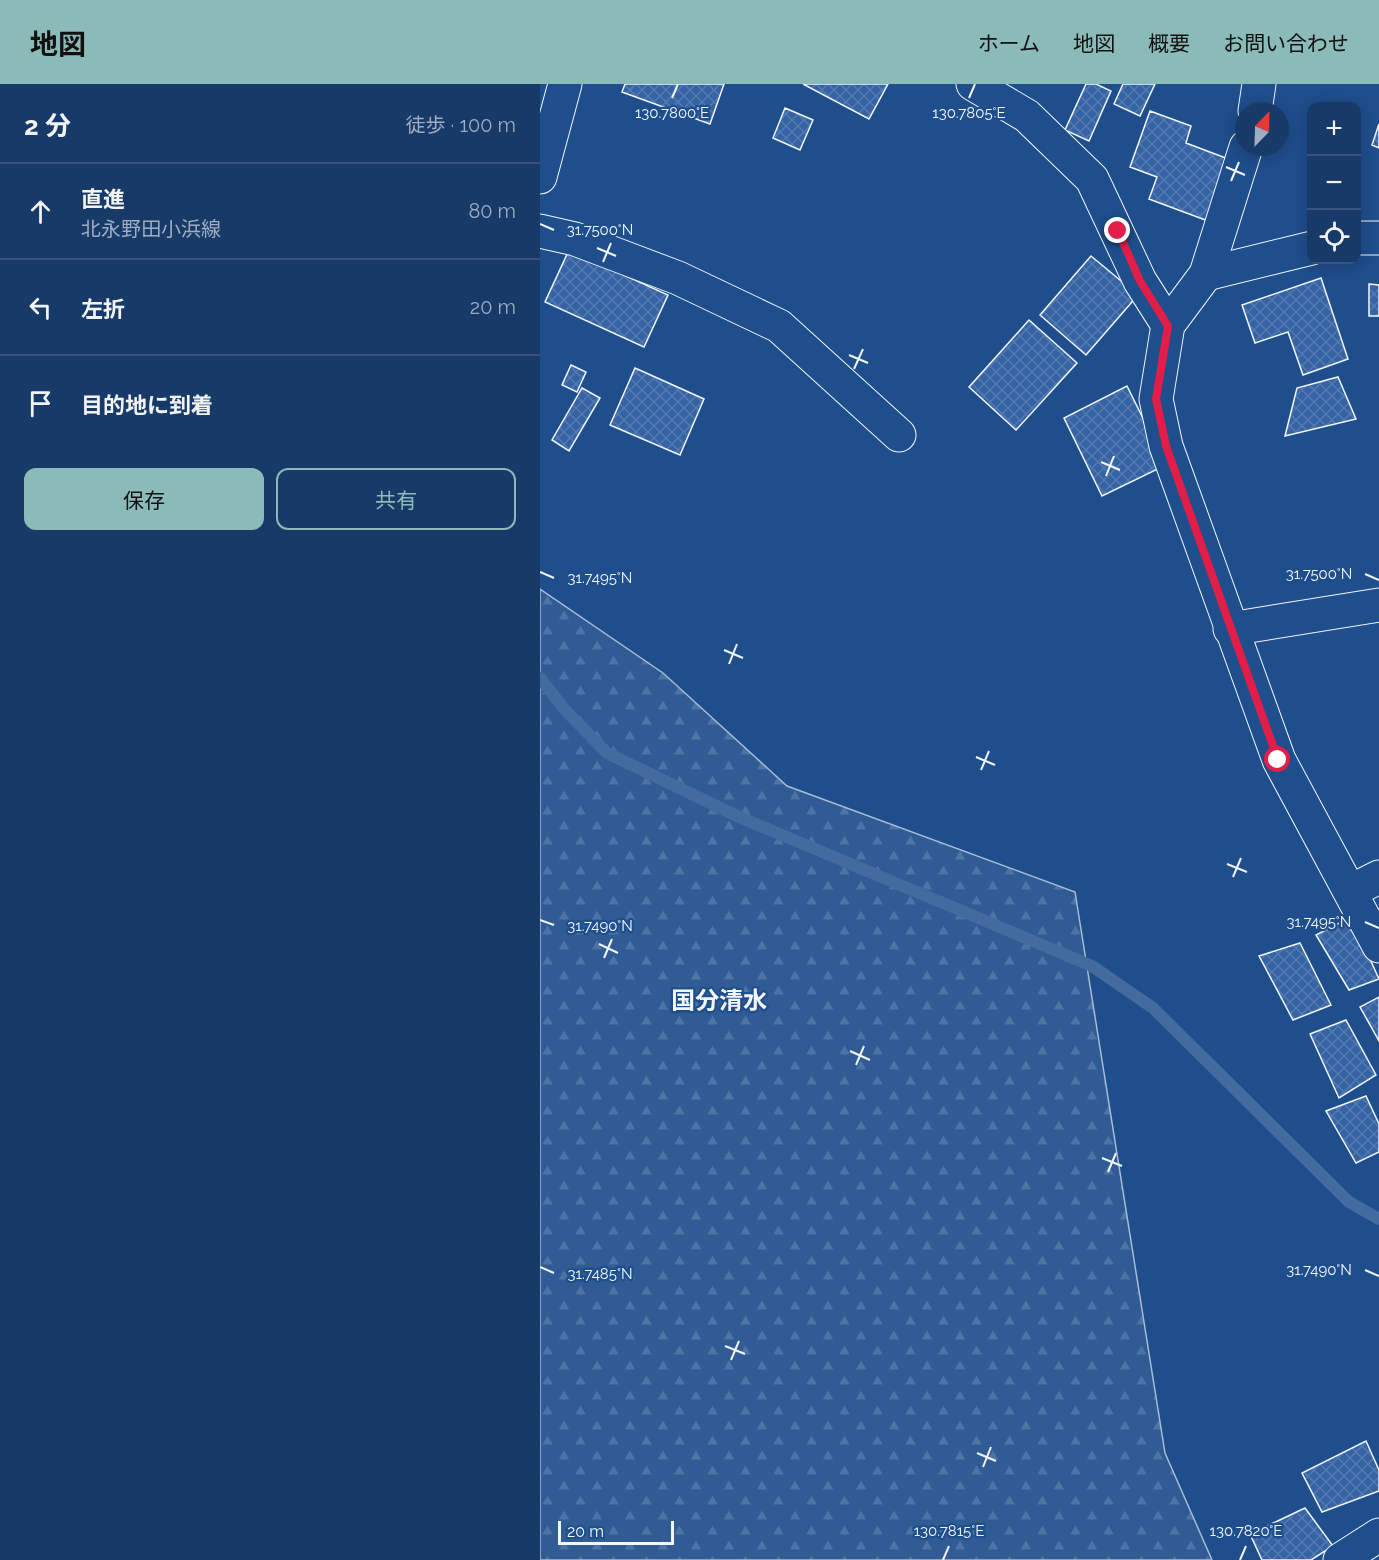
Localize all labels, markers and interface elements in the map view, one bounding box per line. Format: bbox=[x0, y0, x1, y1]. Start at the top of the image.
text: 地図 bbox=[30, 28, 86, 61]
text: ホーム bbox=[978, 31, 1040, 56]
text: 地図 bbox=[1073, 31, 1115, 56]
text: 概要 bbox=[1148, 31, 1190, 56]
text: お問い合わせ bbox=[1223, 31, 1349, 56]
north arrow bbox=[1235, 102, 1289, 156]
map controls bbox=[1307, 102, 1361, 264]
button: + bbox=[1307, 102, 1361, 156]
text: 130.7800°E bbox=[635, 104, 709, 122]
text: 130.7805°E bbox=[932, 104, 1006, 122]
text: 2 分 bbox=[24, 111, 71, 141]
text: 徒歩 · 100 m bbox=[406, 113, 516, 137]
button: − bbox=[1307, 156, 1361, 210]
text: 直進 bbox=[81, 186, 125, 212]
icon: ahead bbox=[24, 195, 57, 228]
text: 80 m bbox=[468, 199, 516, 223]
button: locate bbox=[1307, 210, 1361, 264]
text: 北永野田小浜線 bbox=[81, 217, 221, 241]
route end bbox=[1104, 217, 1130, 243]
text: 31.7500°N bbox=[567, 221, 633, 239]
icon: left bbox=[24, 291, 57, 324]
text: 20 m bbox=[470, 295, 516, 319]
text: 左折 bbox=[81, 296, 125, 322]
icon: arrive bbox=[24, 387, 57, 420]
text: 目的地に到着 bbox=[81, 392, 213, 418]
button: 保存 bbox=[24, 468, 264, 530]
button: 共有 bbox=[276, 468, 516, 530]
text: 31.7500°N bbox=[1286, 565, 1352, 583]
text: 31.7495°N bbox=[568, 569, 632, 587]
route start bbox=[1264, 746, 1290, 772]
text: 31.7495°N bbox=[1287, 913, 1351, 931]
text: 31.7490°N bbox=[567, 917, 633, 935]
district label: 国分清水 bbox=[671, 986, 767, 1015]
text: 31.7490°N bbox=[1286, 1261, 1352, 1279]
text: 31.7485°N bbox=[568, 1265, 632, 1283]
scale bar bbox=[558, 1518, 674, 1546]
text: 20 m bbox=[567, 1522, 604, 1541]
text: 130.7815°E bbox=[914, 1522, 984, 1540]
text: 130.7820°E bbox=[1210, 1522, 1282, 1540]

